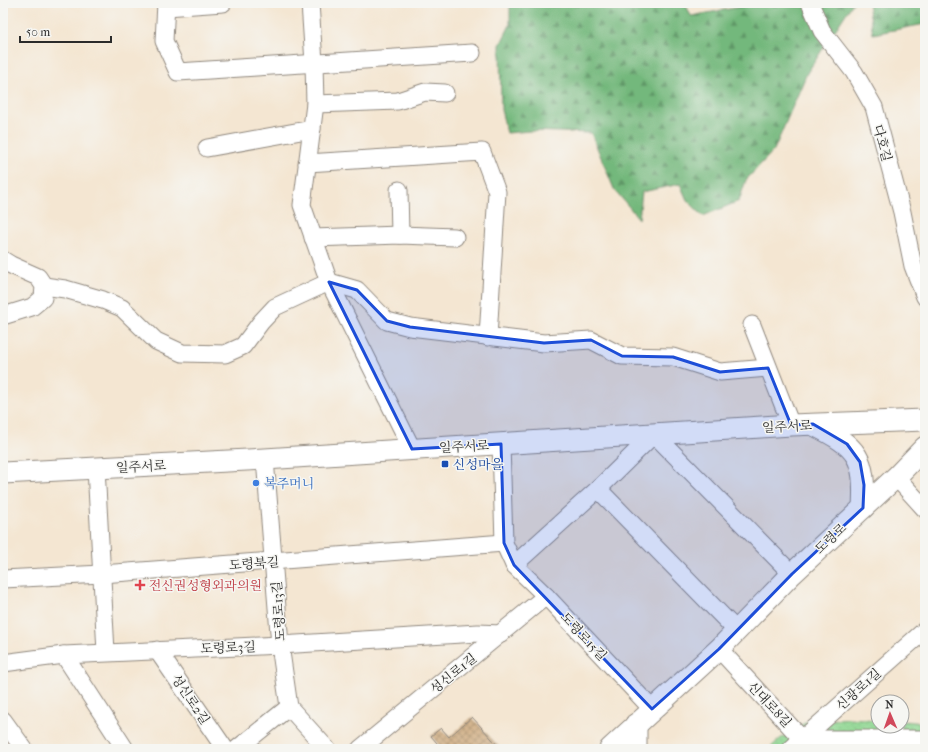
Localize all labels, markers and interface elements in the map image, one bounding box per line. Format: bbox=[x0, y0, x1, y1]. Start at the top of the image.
scale bar bbox=[20, 18, 111, 44]
text: 50 m bbox=[26, 25, 50, 39]
street label: 다호길 bbox=[870, 123, 895, 163]
street label: 일주서로 bbox=[762, 418, 813, 435]
street label: 일주서로 bbox=[439, 438, 490, 455]
place label: 신성마을 bbox=[453, 457, 504, 472]
street label: 일주서로 bbox=[116, 458, 167, 475]
marker: 신성마을 bbox=[440, 459, 450, 469]
place label: 복주머니 bbox=[264, 476, 314, 491]
marker: 복주머니 bbox=[251, 478, 261, 488]
street label: 도령로 bbox=[811, 520, 850, 557]
street label: 도령북길 bbox=[228, 554, 280, 573]
place label: 전신권성형외과의원 bbox=[149, 578, 262, 593]
marker: 전신권성형외과의원 bbox=[134, 579, 146, 591]
street label: 도령로13길 bbox=[269, 580, 288, 642]
street label: 도령로15길 bbox=[558, 609, 610, 664]
street label: 도령로3길 bbox=[200, 639, 256, 656]
street label: 성신로1길 bbox=[427, 650, 479, 696]
street label: 신광로1길 bbox=[833, 665, 884, 713]
street label: 성신로2길 bbox=[168, 671, 213, 727]
street label: 신대로8길 bbox=[745, 678, 794, 730]
north arrow bbox=[870, 694, 910, 734]
text: N bbox=[885, 698, 895, 711]

